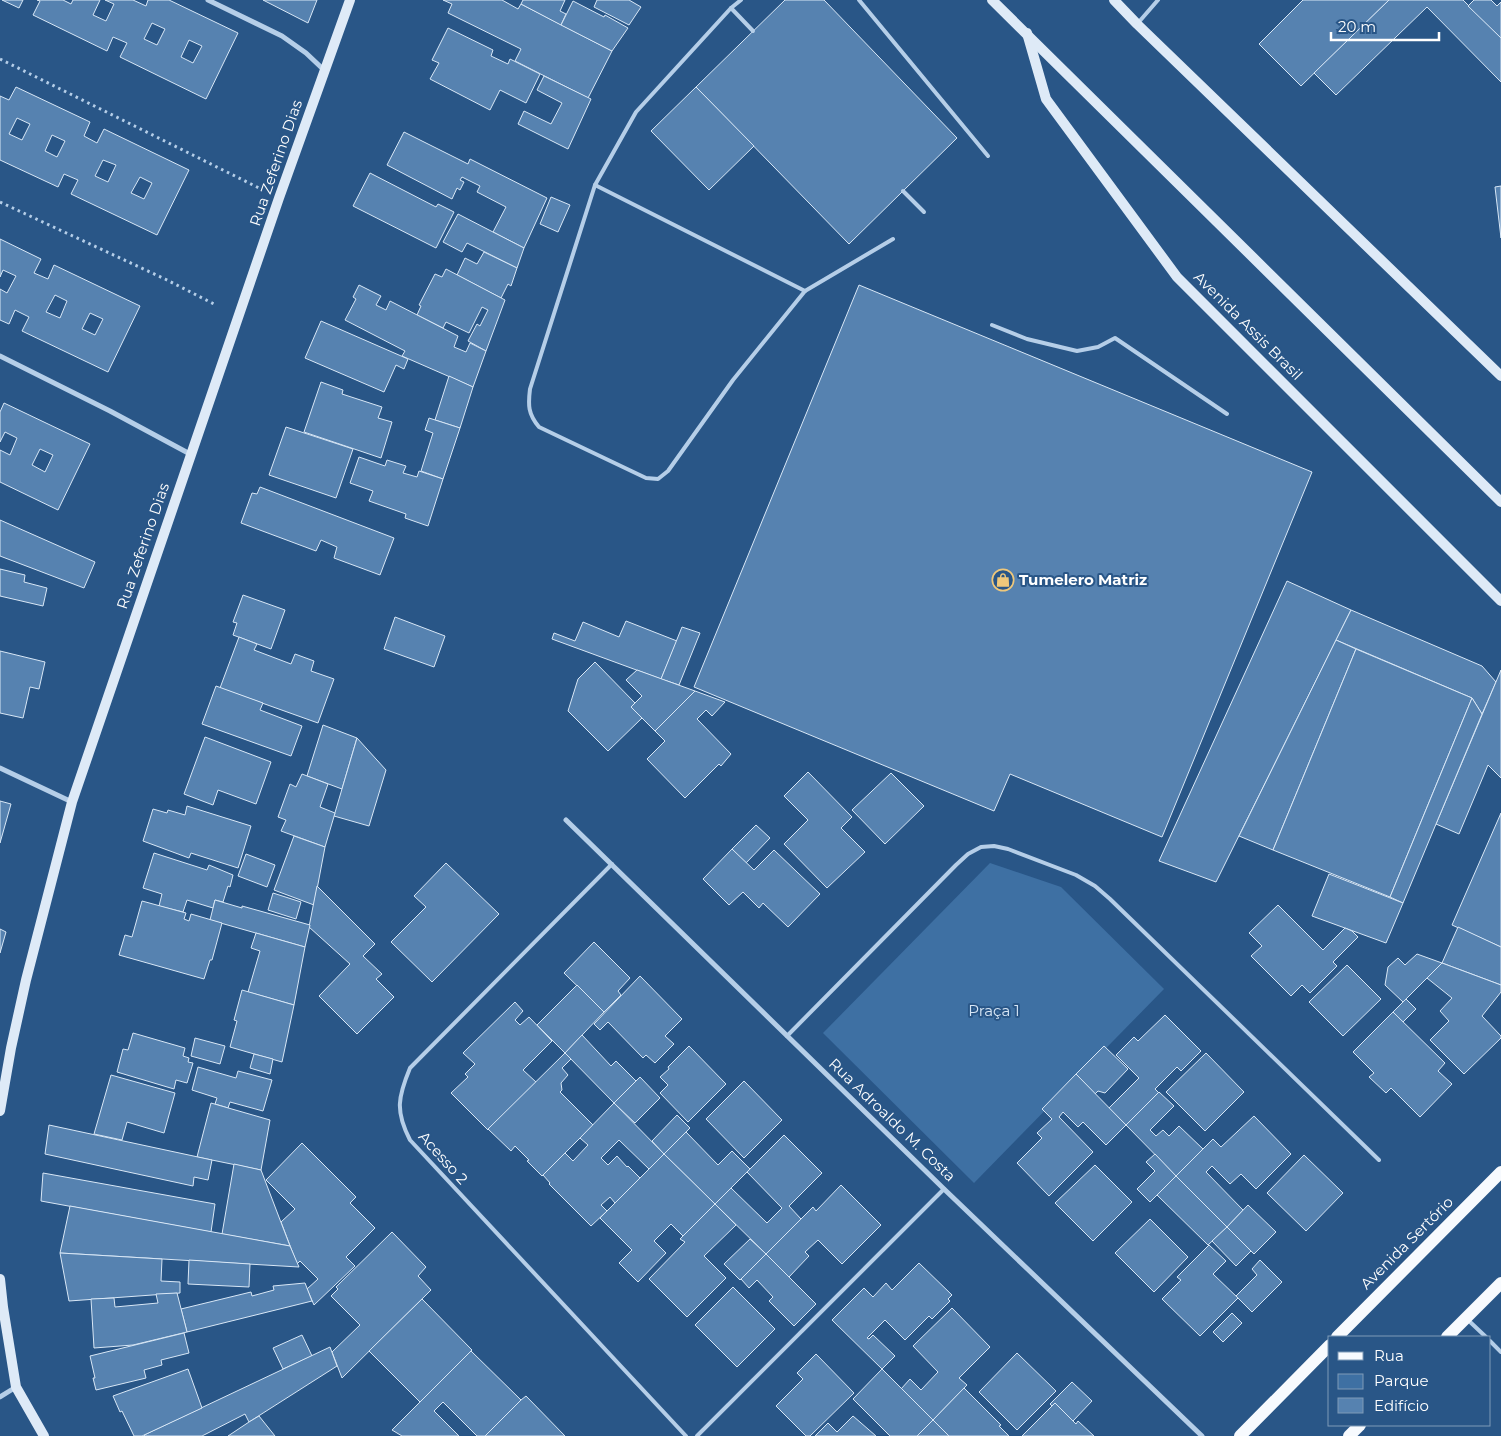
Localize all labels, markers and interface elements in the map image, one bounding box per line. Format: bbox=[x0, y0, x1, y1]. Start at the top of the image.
scale bar bbox=[1331, 10, 1438, 42]
text: 20 m bbox=[1338, 17, 1376, 36]
street label: Rua Zeferino Dias bbox=[245, 97, 306, 228]
street label: Avenida Assis Brasil bbox=[1190, 267, 1307, 384]
street label: Rua Zeferino Dias bbox=[112, 480, 173, 611]
shop icon: Tumelero Matriz bbox=[991, 568, 1015, 592]
place label: Tumelero Matriz bbox=[1019, 570, 1147, 589]
park label: Praça 1 bbox=[968, 1001, 1020, 1020]
street label: Rua Adroaldo M. Costa bbox=[825, 1054, 960, 1185]
street label: Acesso 2 bbox=[415, 1127, 472, 1188]
street label: Avenida Sertório bbox=[1356, 1192, 1457, 1293]
legend bbox=[1328, 1336, 1491, 1426]
text: Rua bbox=[1374, 1346, 1404, 1365]
text: Parque bbox=[1374, 1371, 1429, 1390]
text: Edifício bbox=[1374, 1396, 1429, 1415]

